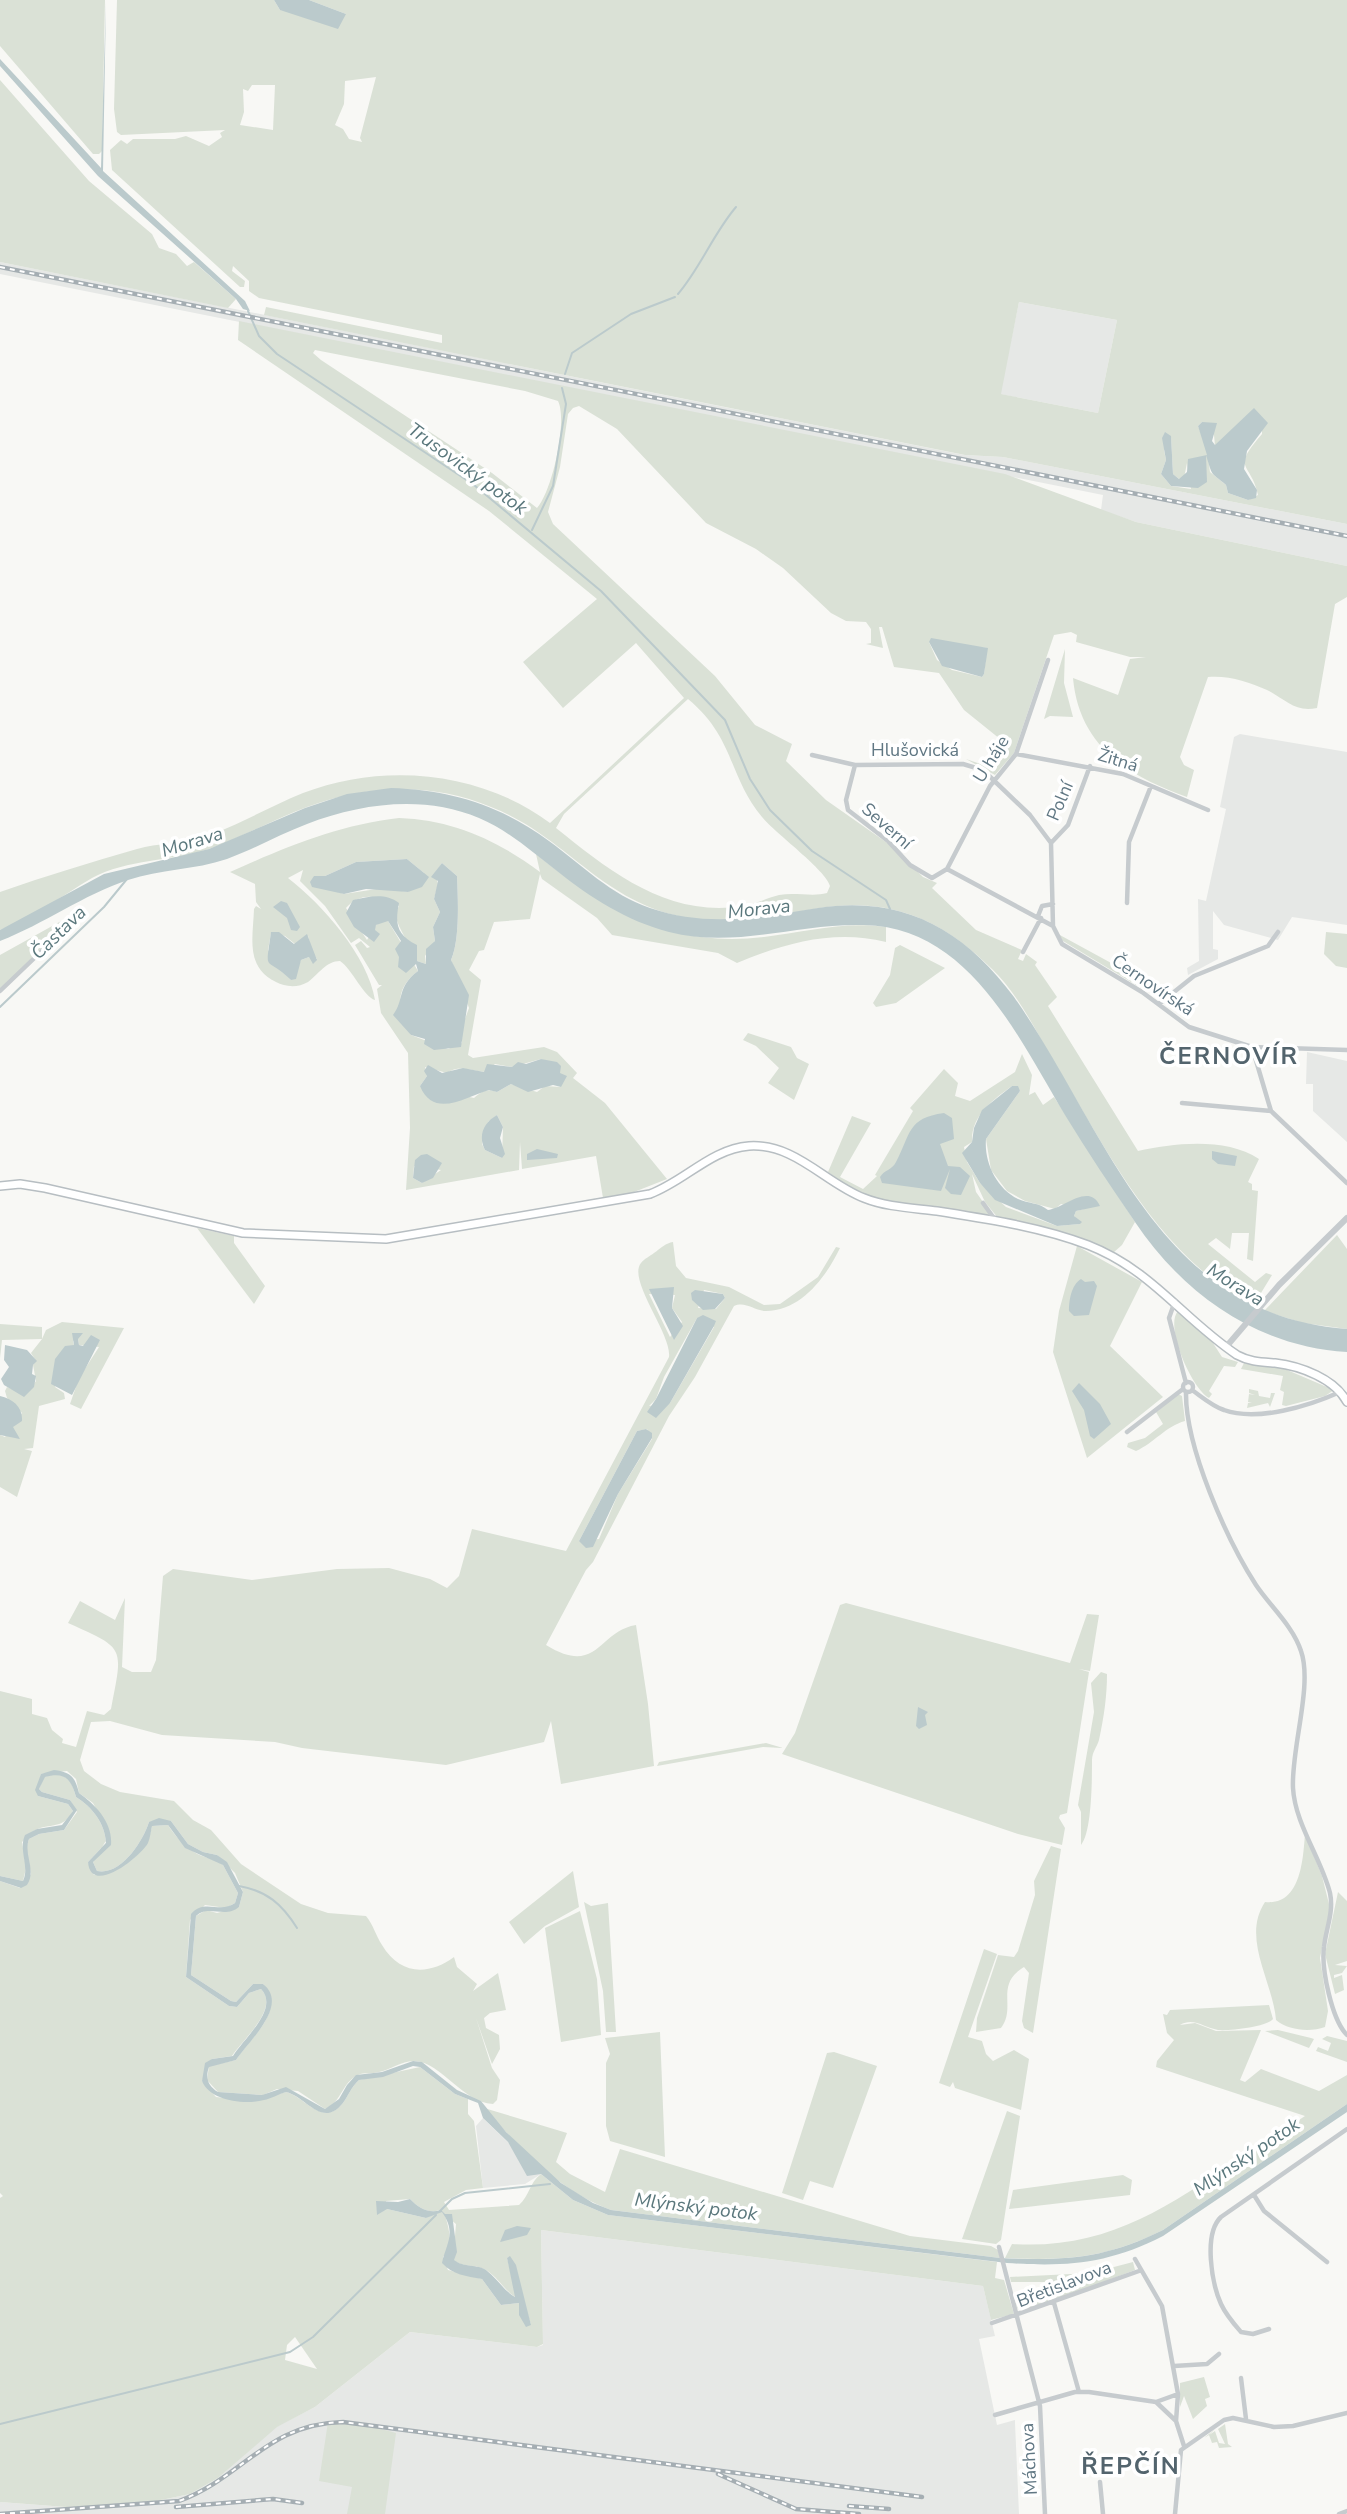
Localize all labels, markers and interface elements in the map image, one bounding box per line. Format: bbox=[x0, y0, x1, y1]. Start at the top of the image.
water label: Trusovický potok bbox=[402, 417, 533, 521]
street label: U háje bbox=[967, 731, 1015, 787]
street label: Hlušovická bbox=[871, 738, 959, 762]
street label: Žitná bbox=[1095, 743, 1141, 777]
street label: Polní bbox=[1041, 777, 1079, 824]
street label: Severní bbox=[856, 797, 918, 855]
water label: Morava bbox=[158, 820, 226, 864]
water label: Morava bbox=[726, 893, 792, 925]
water label: Častava bbox=[25, 900, 92, 966]
street label: Černovírská bbox=[1107, 949, 1199, 1021]
district label: ČERNOVÍR bbox=[1159, 1040, 1299, 1072]
water label: Morava bbox=[1202, 1257, 1269, 1313]
water label: Mlýnský potok bbox=[1188, 2111, 1305, 2202]
water label: Mlýnský potok bbox=[633, 2187, 759, 2227]
street label: Břetislavova bbox=[1013, 2255, 1115, 2313]
street label: Máchova bbox=[1015, 2422, 1043, 2496]
district label: ŘEPČÍN bbox=[1081, 2450, 1181, 2482]

